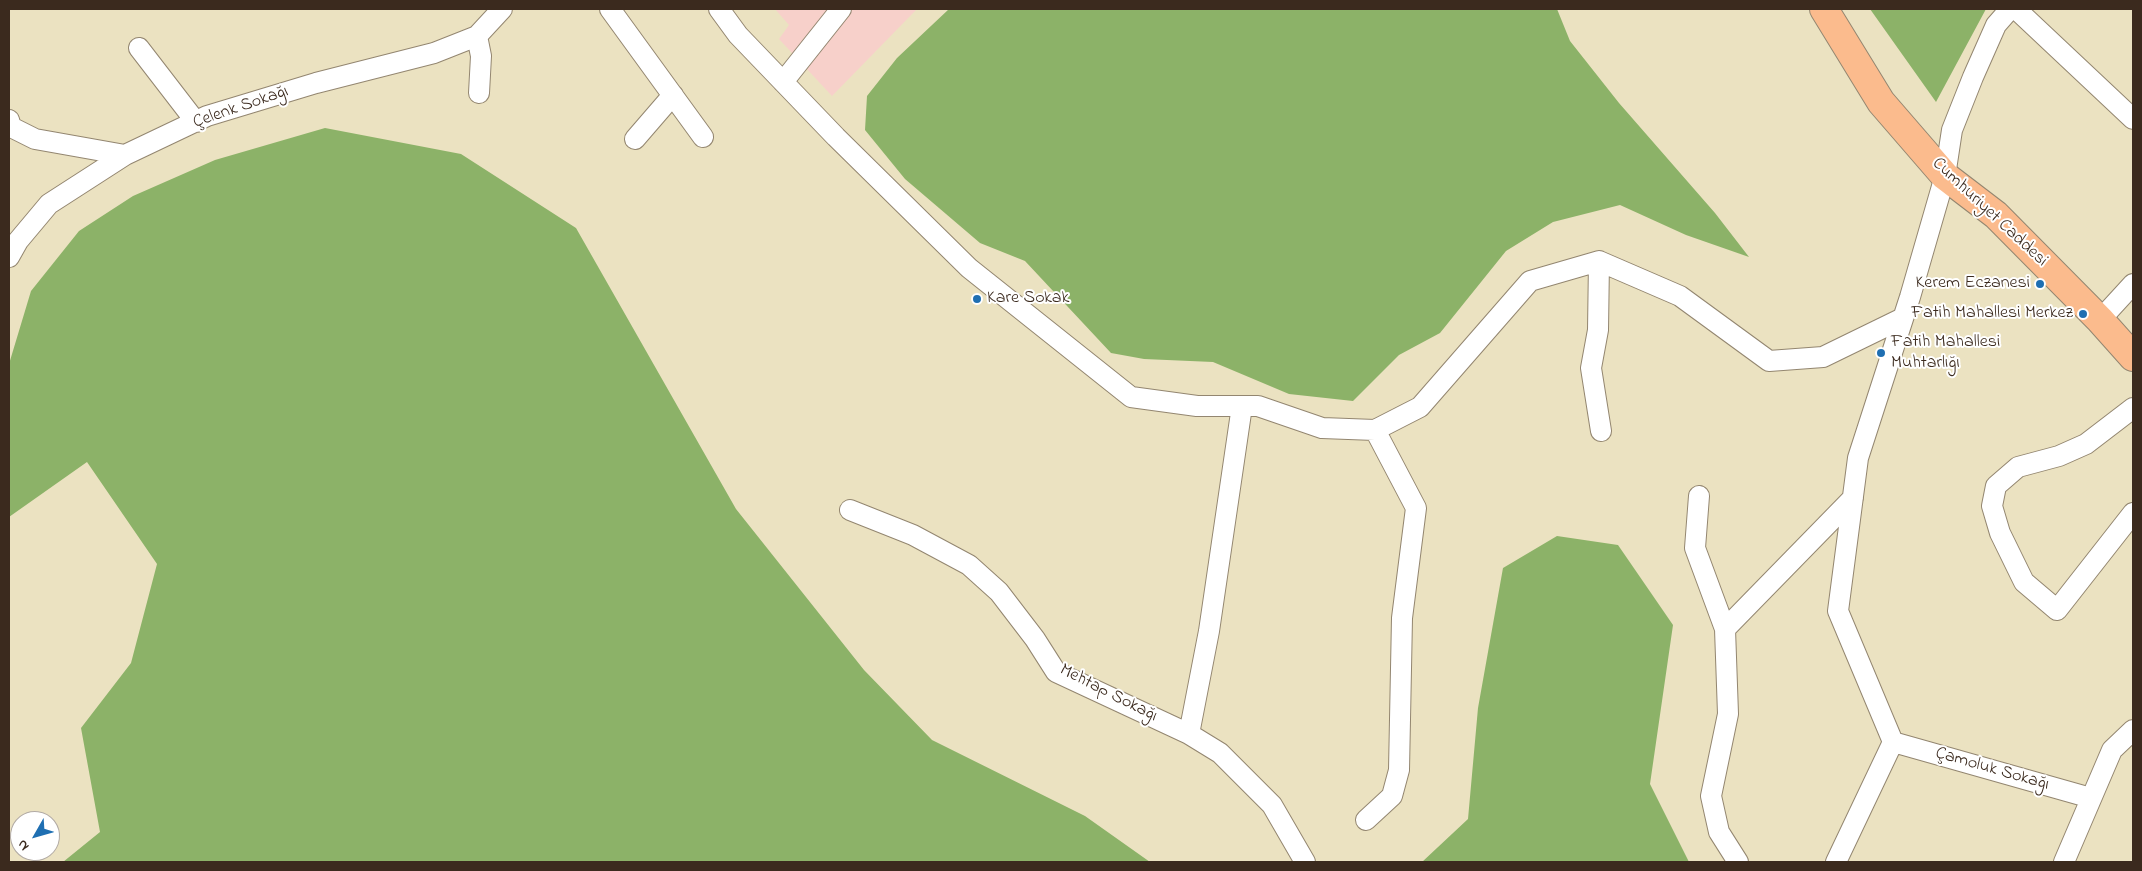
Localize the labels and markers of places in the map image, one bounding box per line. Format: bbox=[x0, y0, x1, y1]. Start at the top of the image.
place label: Kerem Eczanesi bbox=[1916, 273, 2030, 295]
marker: Kerem Eczanesi bbox=[2034, 278, 2046, 290]
place label: Kare Sokak bbox=[987, 288, 1069, 310]
marker: Kare Sokak bbox=[971, 293, 983, 305]
place label: Fatih Mahallesi Merkez bbox=[1911, 303, 2073, 325]
marker: Fatih Mahallesi Merkez bbox=[2077, 308, 2089, 320]
place label: Fatih Mahallesi Muhtarlığı bbox=[1891, 332, 2000, 374]
marker: Fatih Mahallesi Muhtarlığı bbox=[1875, 347, 1887, 359]

